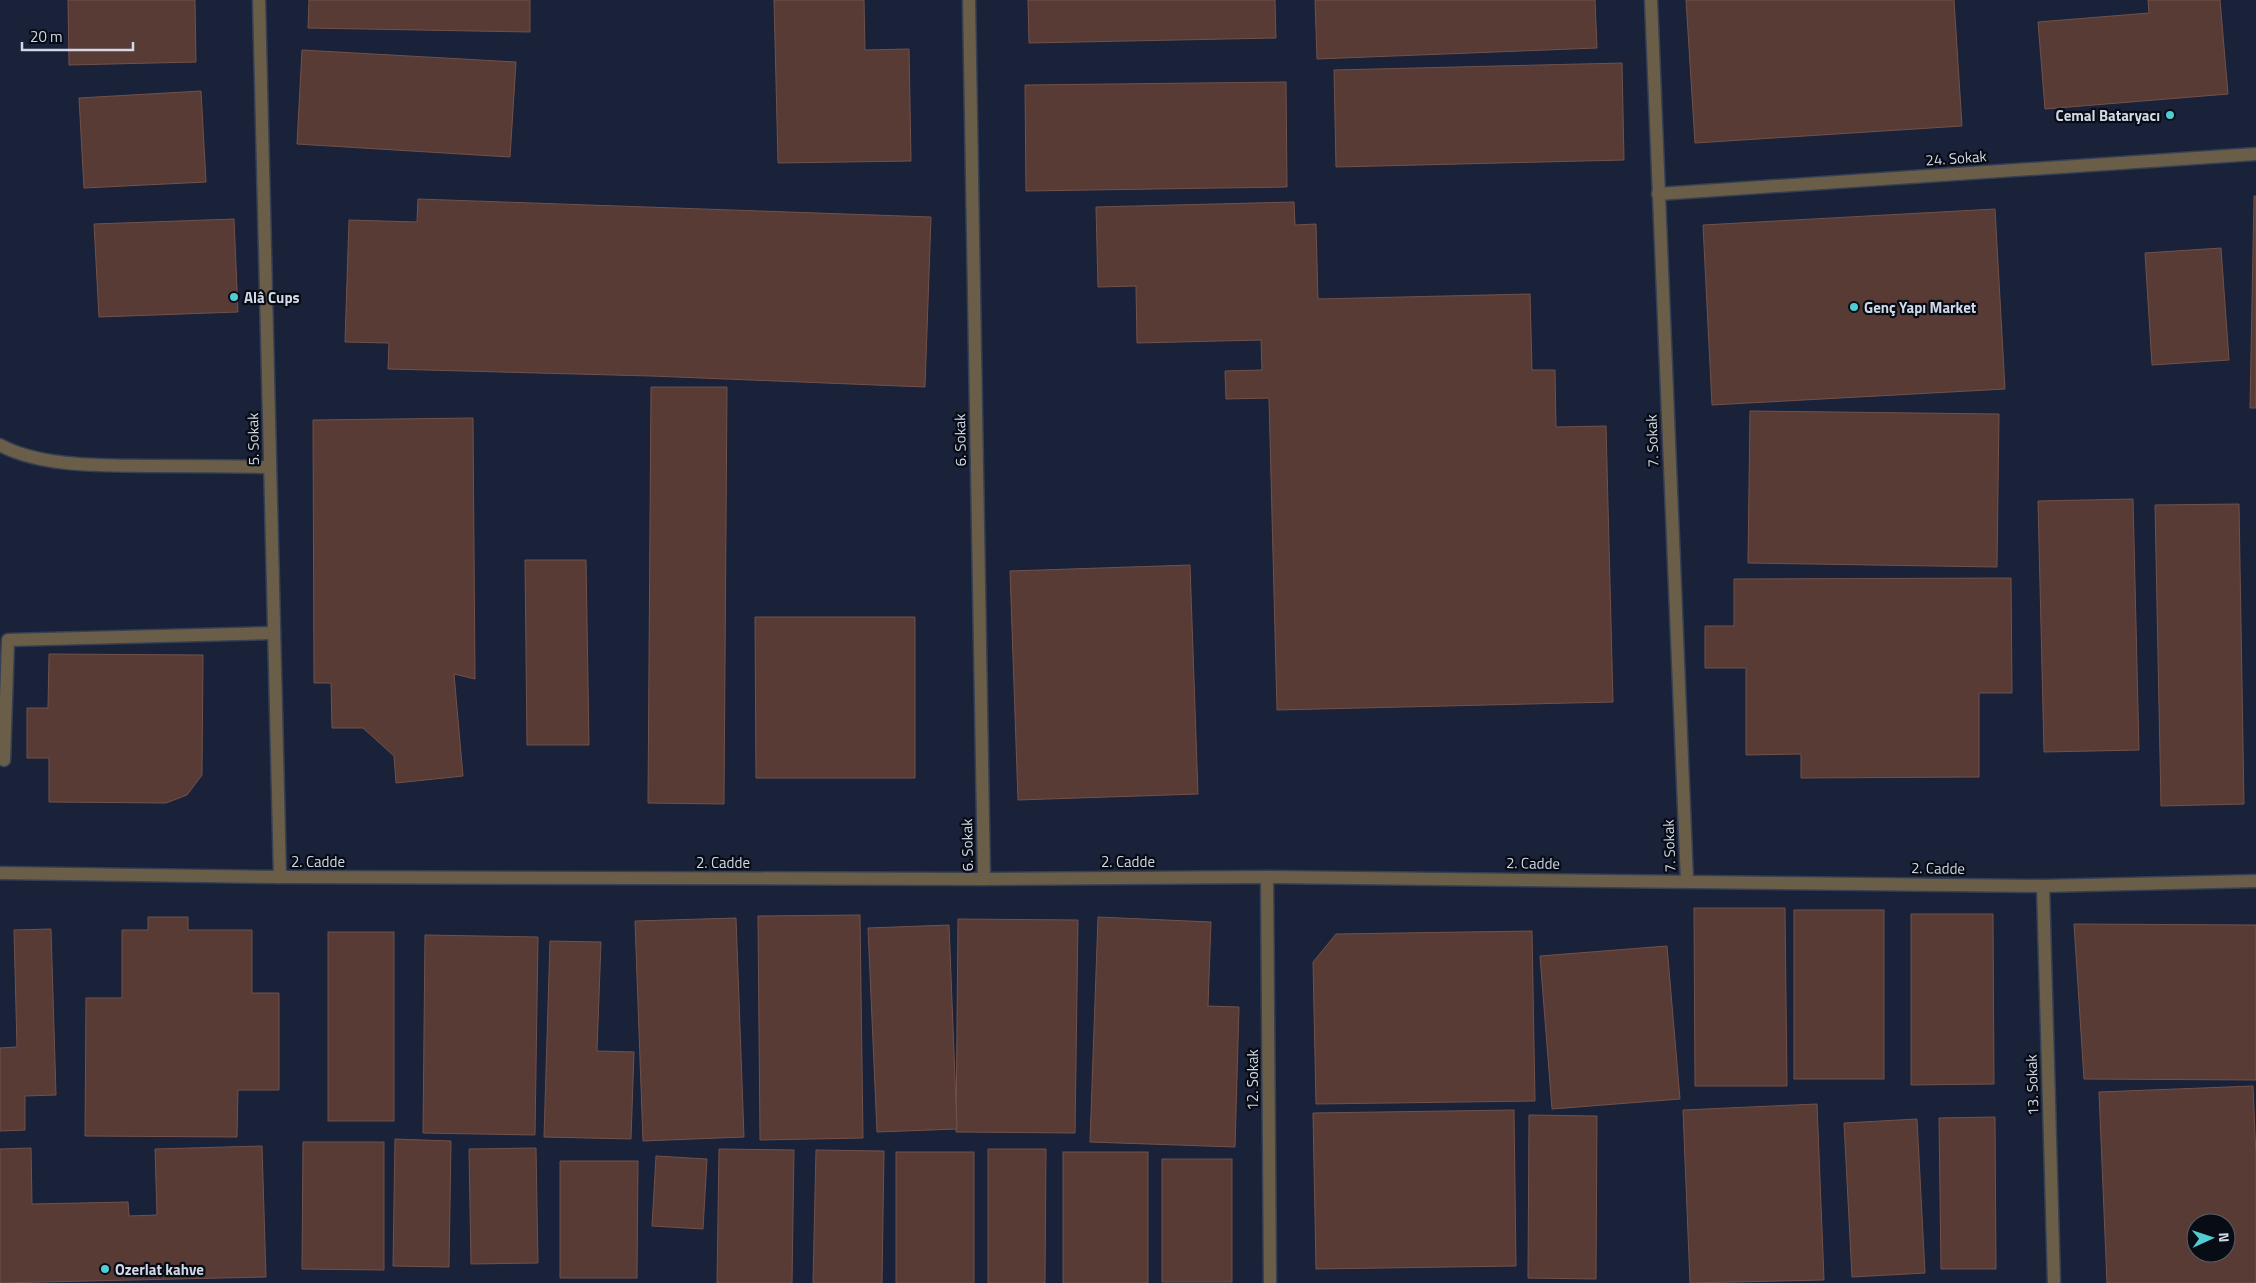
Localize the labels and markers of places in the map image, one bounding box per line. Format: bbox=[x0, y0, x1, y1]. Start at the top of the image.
place label: Cemal Bataryacı bbox=[2056, 104, 2160, 127]
marker: Cemal Bataryacı bbox=[2164, 109, 2176, 121]
place label: Alâ Cups bbox=[244, 286, 300, 309]
marker: Alâ Cups bbox=[228, 291, 240, 303]
place label: Genç Yapı Market bbox=[1864, 296, 1977, 319]
marker: Genç Yapı Market bbox=[1848, 301, 1860, 313]
place label: Ozerlat kahve bbox=[115, 1258, 204, 1281]
marker: Ozerlat kahve bbox=[99, 1263, 111, 1275]

